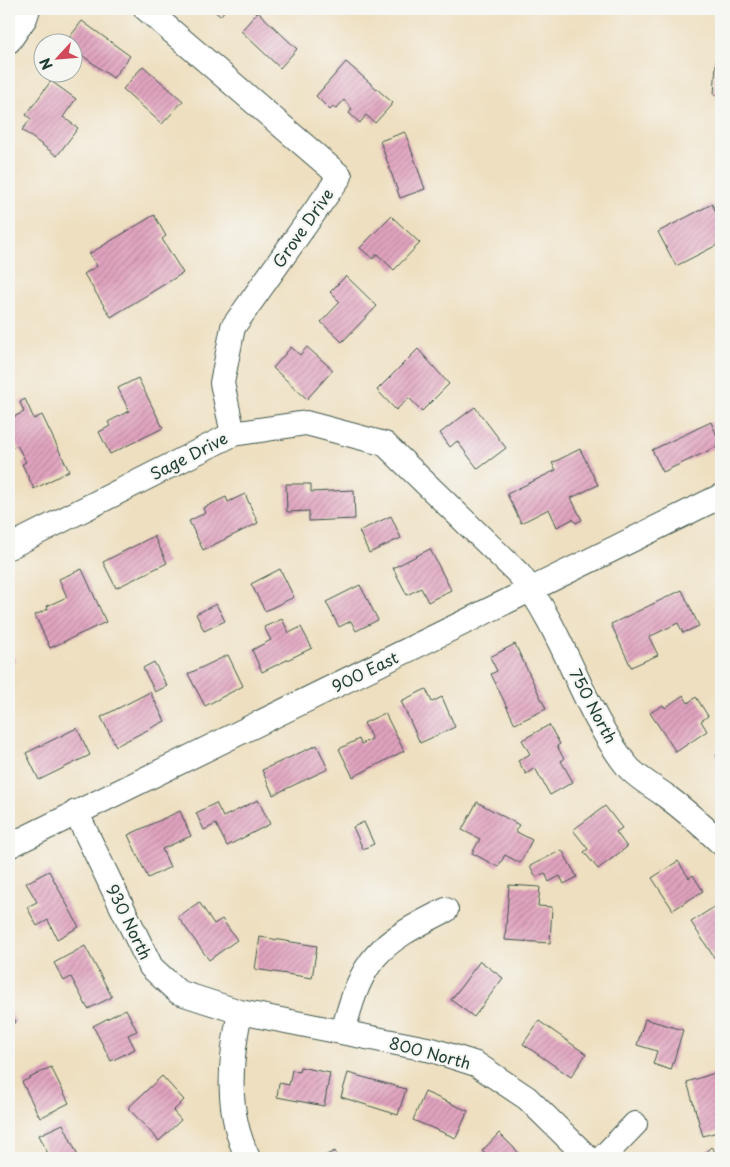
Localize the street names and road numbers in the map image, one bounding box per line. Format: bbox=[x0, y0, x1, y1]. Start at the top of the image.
street label: Grove Drive bbox=[266, 183, 338, 272]
street label: Sage Drive bbox=[146, 425, 231, 485]
street label: 900 East bbox=[327, 645, 402, 698]
street label: 750 North bbox=[564, 664, 624, 747]
street label: 930 North bbox=[101, 880, 159, 963]
street label: 800 North bbox=[387, 1030, 474, 1074]

